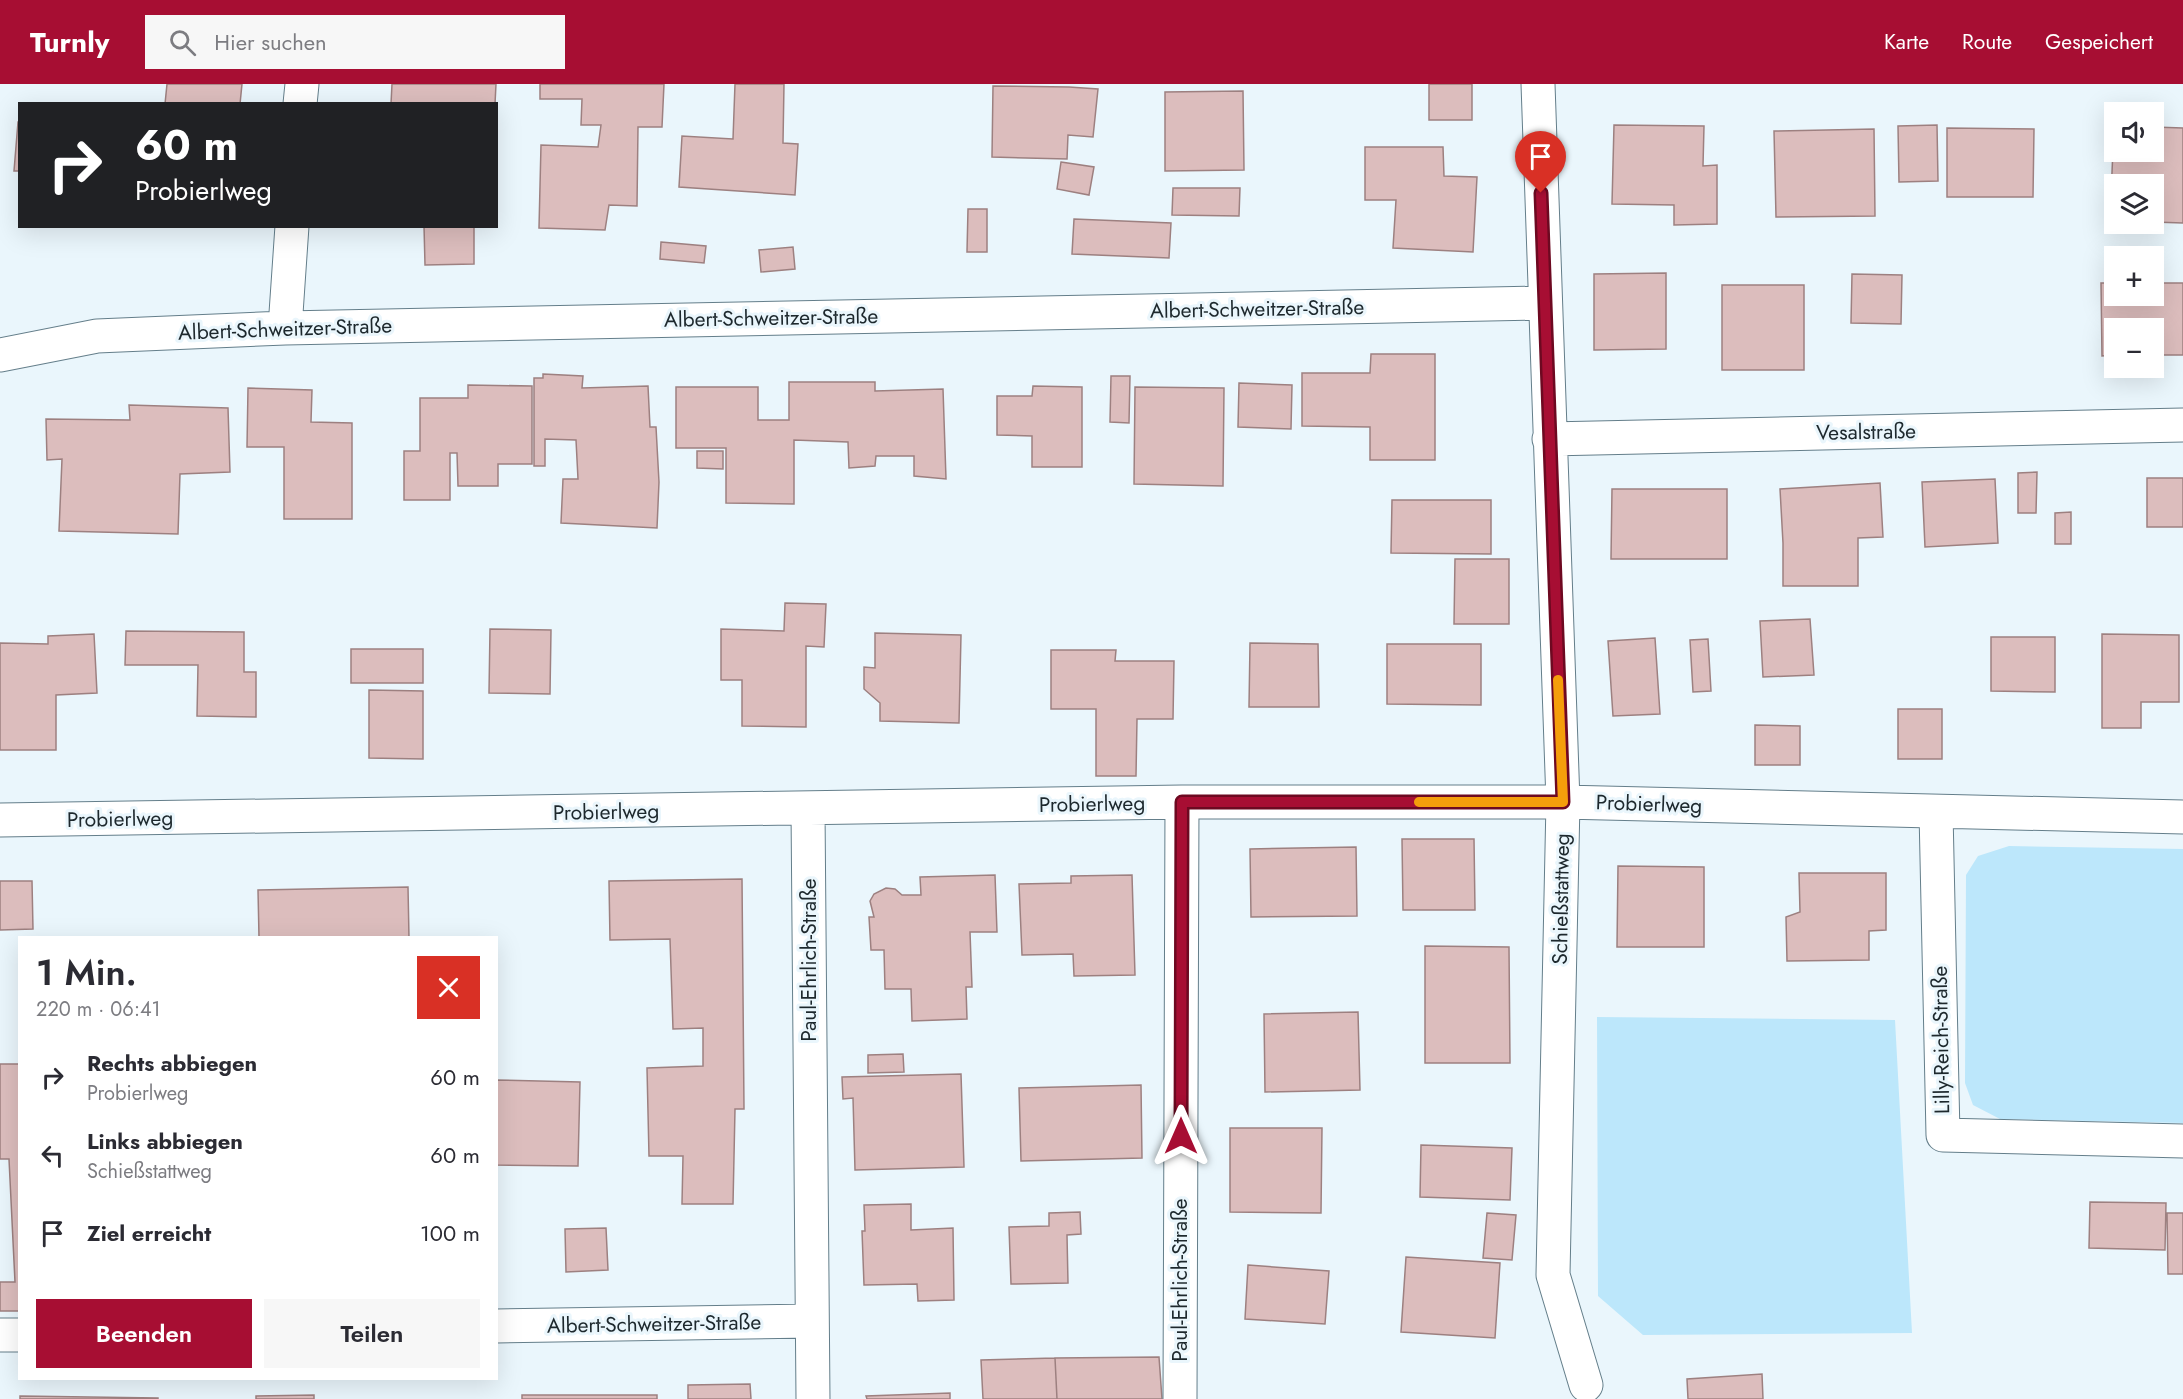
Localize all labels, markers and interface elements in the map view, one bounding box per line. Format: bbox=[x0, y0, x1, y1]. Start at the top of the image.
search box bbox=[145, 15, 565, 69]
text: Turnly bbox=[30, 22, 109, 63]
icon: search bbox=[166, 26, 199, 59]
text: Hier suchen bbox=[214, 26, 327, 58]
text: Karte bbox=[1884, 27, 1929, 57]
text: Route bbox=[1962, 27, 2012, 57]
text: Gespeichert bbox=[2045, 27, 2153, 57]
map controls bbox=[2104, 102, 2164, 378]
button: sound bbox=[2104, 102, 2164, 162]
text: 60 m bbox=[135, 115, 238, 176]
icon: right bbox=[36, 126, 114, 204]
pin bbox=[1515, 131, 1566, 193]
icon: arrive bbox=[1524, 140, 1557, 173]
text: Probierlweg bbox=[135, 171, 272, 210]
button: layers bbox=[2104, 174, 2164, 234]
button: + bbox=[2104, 246, 2164, 306]
street label: Albert-Schweitzer-Straße bbox=[1150, 292, 1365, 326]
street label: Albert-Schweitzer-Straße bbox=[664, 301, 879, 335]
street label: Albert-Schweitzer-Straße bbox=[177, 310, 393, 348]
button: − bbox=[2104, 318, 2164, 378]
street label: Vesalstraße bbox=[1816, 416, 1916, 448]
street label: Probierlweg bbox=[1595, 787, 1703, 821]
street label: Probierlweg bbox=[1039, 788, 1145, 820]
street label: Probierlweg bbox=[553, 796, 659, 828]
street label: Probierlweg bbox=[67, 803, 173, 835]
street label: Schießstattweg bbox=[1545, 833, 1577, 965]
street label: Paul-Ehrlich-Straße bbox=[794, 878, 824, 1042]
text: 1 Min. bbox=[36, 946, 137, 998]
button: close bbox=[417, 956, 480, 1019]
street label: Lilly-Reich-Straße bbox=[1925, 965, 1957, 1114]
text: 220 m · 06:41 bbox=[36, 995, 161, 1024]
text: Rechts abbiegen bbox=[87, 1047, 257, 1079]
icon: right bbox=[36, 1061, 69, 1094]
text: 60 m bbox=[430, 1061, 480, 1093]
text: Probierlweg bbox=[87, 1079, 188, 1108]
position arrow bbox=[1149, 1104, 1213, 1168]
text: Links abbiegen bbox=[87, 1125, 243, 1157]
icon: left bbox=[36, 1139, 69, 1172]
text: 60 m bbox=[430, 1139, 480, 1171]
text: Schießstattweg bbox=[87, 1157, 212, 1186]
street label: Paul-Ehrlich-Straße bbox=[1165, 1198, 1195, 1362]
icon: arrive bbox=[36, 1217, 69, 1250]
text: Ziel erreicht bbox=[87, 1217, 211, 1249]
text: 100 m bbox=[420, 1217, 480, 1249]
button: Beenden bbox=[36, 1299, 252, 1368]
button: Teilen bbox=[264, 1299, 480, 1368]
street label: Albert-Schweitzer-Straße bbox=[547, 1307, 762, 1341]

